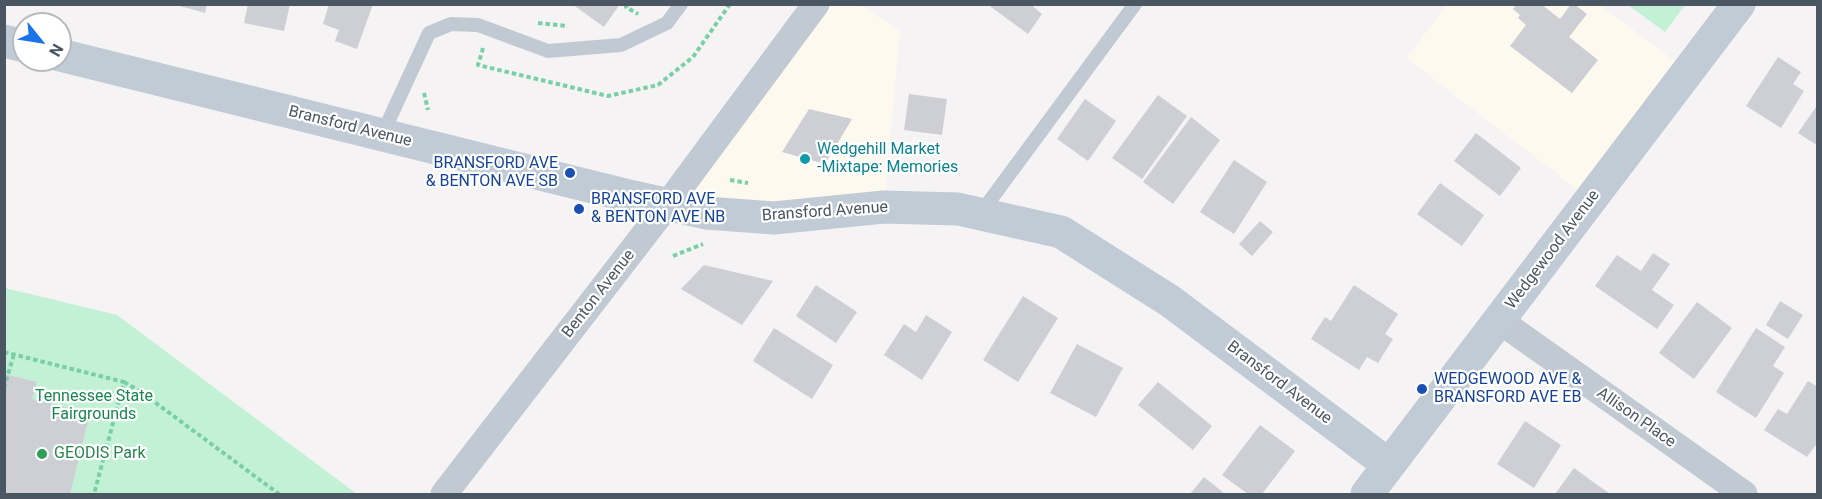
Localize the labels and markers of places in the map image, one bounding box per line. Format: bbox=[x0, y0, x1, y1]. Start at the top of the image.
place label: Wedgehill Market -Mixtape: Memories bbox=[817, 140, 958, 178]
marker: Wedgehill Market -Mixtape: Memories bbox=[798, 152, 812, 166]
place label: BRANSFORD AVE & BENTON AVE SB bbox=[426, 154, 558, 192]
marker: BRANSFORD AVE & BENTON AVE SB bbox=[563, 166, 577, 180]
place label: BRANSFORD AVE & BENTON AVE NB bbox=[591, 190, 725, 228]
marker: BRANSFORD AVE & BENTON AVE NB bbox=[572, 202, 586, 216]
place label: WEDGEWOOD AVE & BRANSFORD AVE EB bbox=[1434, 370, 1581, 408]
marker: WEDGEWOOD AVE & BRANSFORD AVE EB bbox=[1415, 382, 1429, 396]
place label: GEODIS Park bbox=[54, 444, 146, 464]
marker: GEODIS Park bbox=[35, 447, 49, 461]

